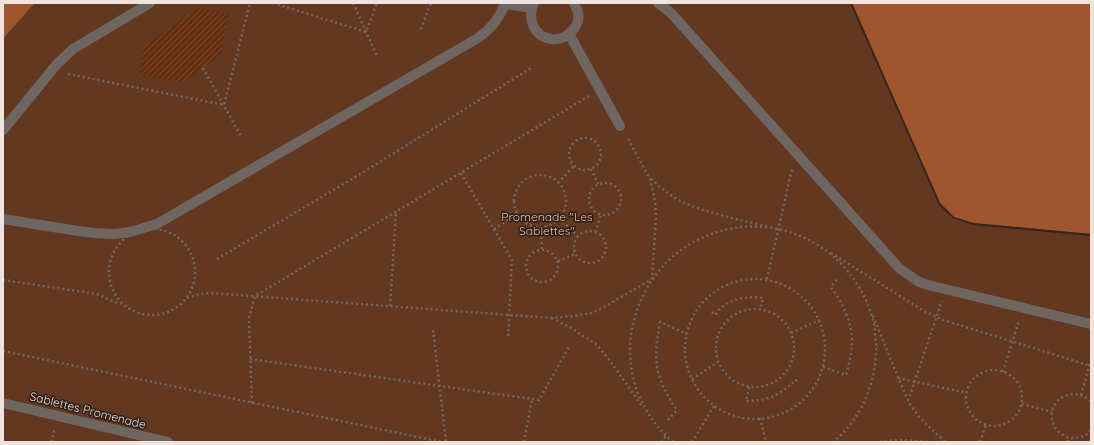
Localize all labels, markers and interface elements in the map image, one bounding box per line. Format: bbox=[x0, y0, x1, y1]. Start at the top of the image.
park label: Promenade "Les Sablettes" bbox=[501, 209, 593, 238]
street label: Sablettes Promenade bbox=[28, 388, 148, 432]

